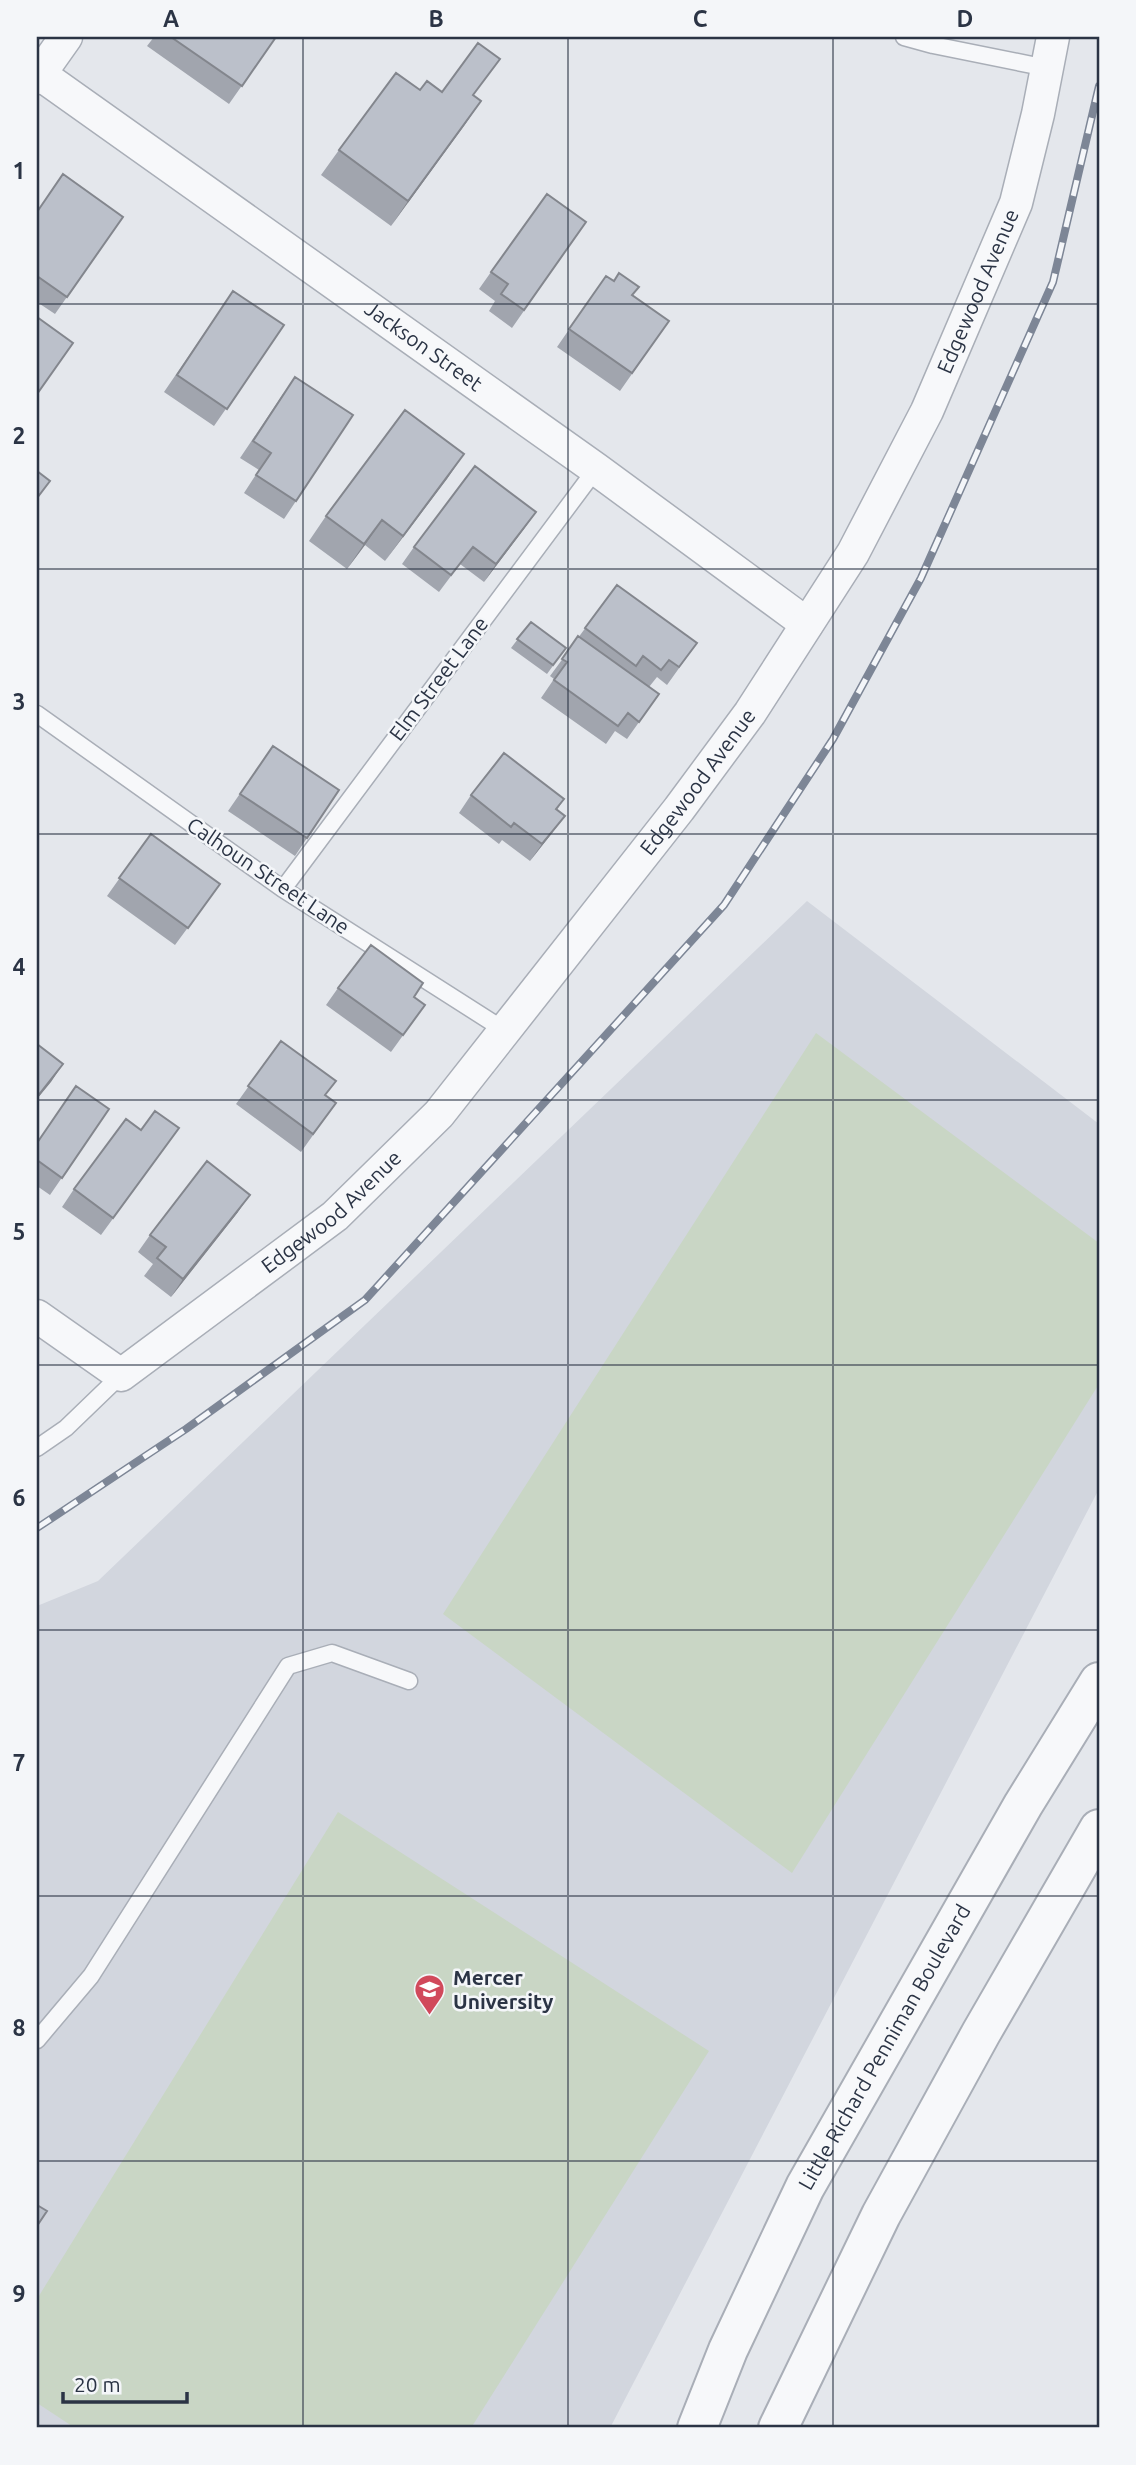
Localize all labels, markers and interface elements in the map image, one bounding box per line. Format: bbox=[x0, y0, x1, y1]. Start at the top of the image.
text: A bbox=[163, 6, 179, 31]
text: B bbox=[428, 6, 444, 31]
text: C bbox=[693, 6, 708, 31]
text: D bbox=[957, 6, 973, 31]
text: 1 bbox=[13, 158, 25, 183]
street label: Edgewood Avenue bbox=[932, 205, 1023, 377]
street label: Jackson Street bbox=[361, 296, 487, 396]
text: 2 bbox=[13, 423, 25, 448]
street label: Elm Street Lane bbox=[384, 612, 493, 745]
text: 3 bbox=[13, 689, 25, 714]
street label: Edgewood Avenue bbox=[635, 704, 760, 859]
street label: Calhoun Street Lane bbox=[183, 812, 354, 938]
text: 4 bbox=[13, 954, 26, 979]
street label: Edgewood Avenue bbox=[256, 1145, 405, 1278]
text: 5 bbox=[13, 1219, 25, 1244]
text: 6 bbox=[13, 1485, 26, 1510]
text: 7 bbox=[13, 1750, 25, 1775]
street label: Little Richard Penniman Boulevard bbox=[793, 1900, 975, 2194]
place label: Mercer University bbox=[453, 1965, 553, 2013]
school or university icon: Mercer University bbox=[413, 1973, 447, 2017]
text: 8 bbox=[13, 2015, 25, 2040]
text: 9 bbox=[13, 2281, 25, 2306]
scale bar bbox=[63, 2360, 187, 2404]
text: 20 m bbox=[74, 2372, 121, 2396]

